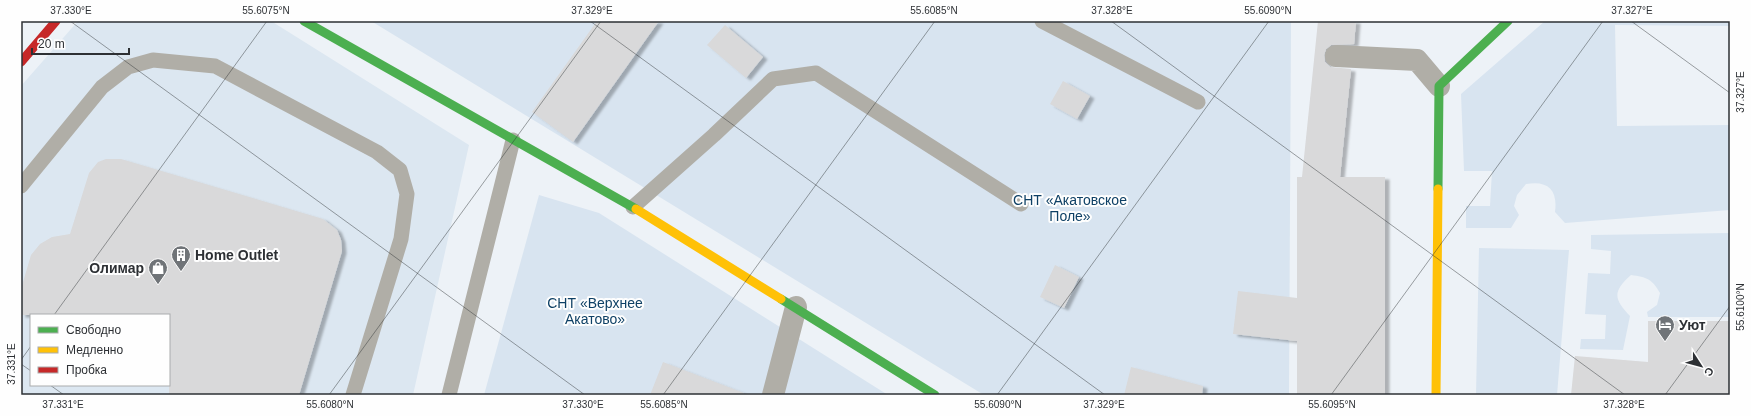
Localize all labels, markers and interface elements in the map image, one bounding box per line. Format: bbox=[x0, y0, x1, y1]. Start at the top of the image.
text: 37.330°E bbox=[50, 5, 92, 16]
text: 55.6075°N bbox=[242, 5, 290, 16]
text: 37.329°E bbox=[571, 5, 613, 16]
text: 55.6085°N bbox=[910, 5, 958, 16]
text: 37.328°E bbox=[1091, 5, 1133, 16]
text: 55.6090°N bbox=[1244, 5, 1292, 16]
text: 37.327°E bbox=[1611, 5, 1653, 16]
scale bar bbox=[32, 30, 129, 56]
text: 20 m bbox=[38, 37, 65, 51]
text: 37.327°E bbox=[1735, 71, 1746, 113]
park label: СНТ «Акатовское Поле» bbox=[1013, 192, 1127, 224]
building icon: Home Outlet bbox=[170, 244, 192, 272]
place label: Home Outlet bbox=[195, 247, 279, 263]
shop icon: Олимар bbox=[147, 257, 169, 285]
place label: Олимар bbox=[89, 260, 144, 276]
text: 55.6100°N bbox=[1735, 283, 1746, 331]
park label: СНТ «Верхнее Акатово» bbox=[547, 295, 643, 327]
legend bbox=[30, 314, 170, 386]
hotel icon: Уют bbox=[1654, 314, 1676, 342]
place label: Уют bbox=[1679, 317, 1706, 333]
text: Свободно bbox=[66, 323, 121, 337]
text: 37.331°E bbox=[6, 343, 17, 385]
text: Медленно bbox=[66, 343, 123, 357]
north arrow bbox=[1681, 346, 1721, 386]
text: Пробка bbox=[66, 363, 107, 377]
text: С bbox=[1702, 365, 1716, 379]
text: 37.331°E bbox=[42, 399, 84, 410]
text: 55.6080°N bbox=[306, 399, 354, 410]
text: 37.330°E bbox=[562, 399, 604, 410]
text: 55.6085°N bbox=[640, 399, 688, 410]
text: 55.6090°N bbox=[974, 399, 1022, 410]
text: 37.329°E bbox=[1083, 399, 1125, 410]
text: 55.6095°N bbox=[1308, 399, 1356, 410]
text: 37.328°E bbox=[1603, 399, 1645, 410]

